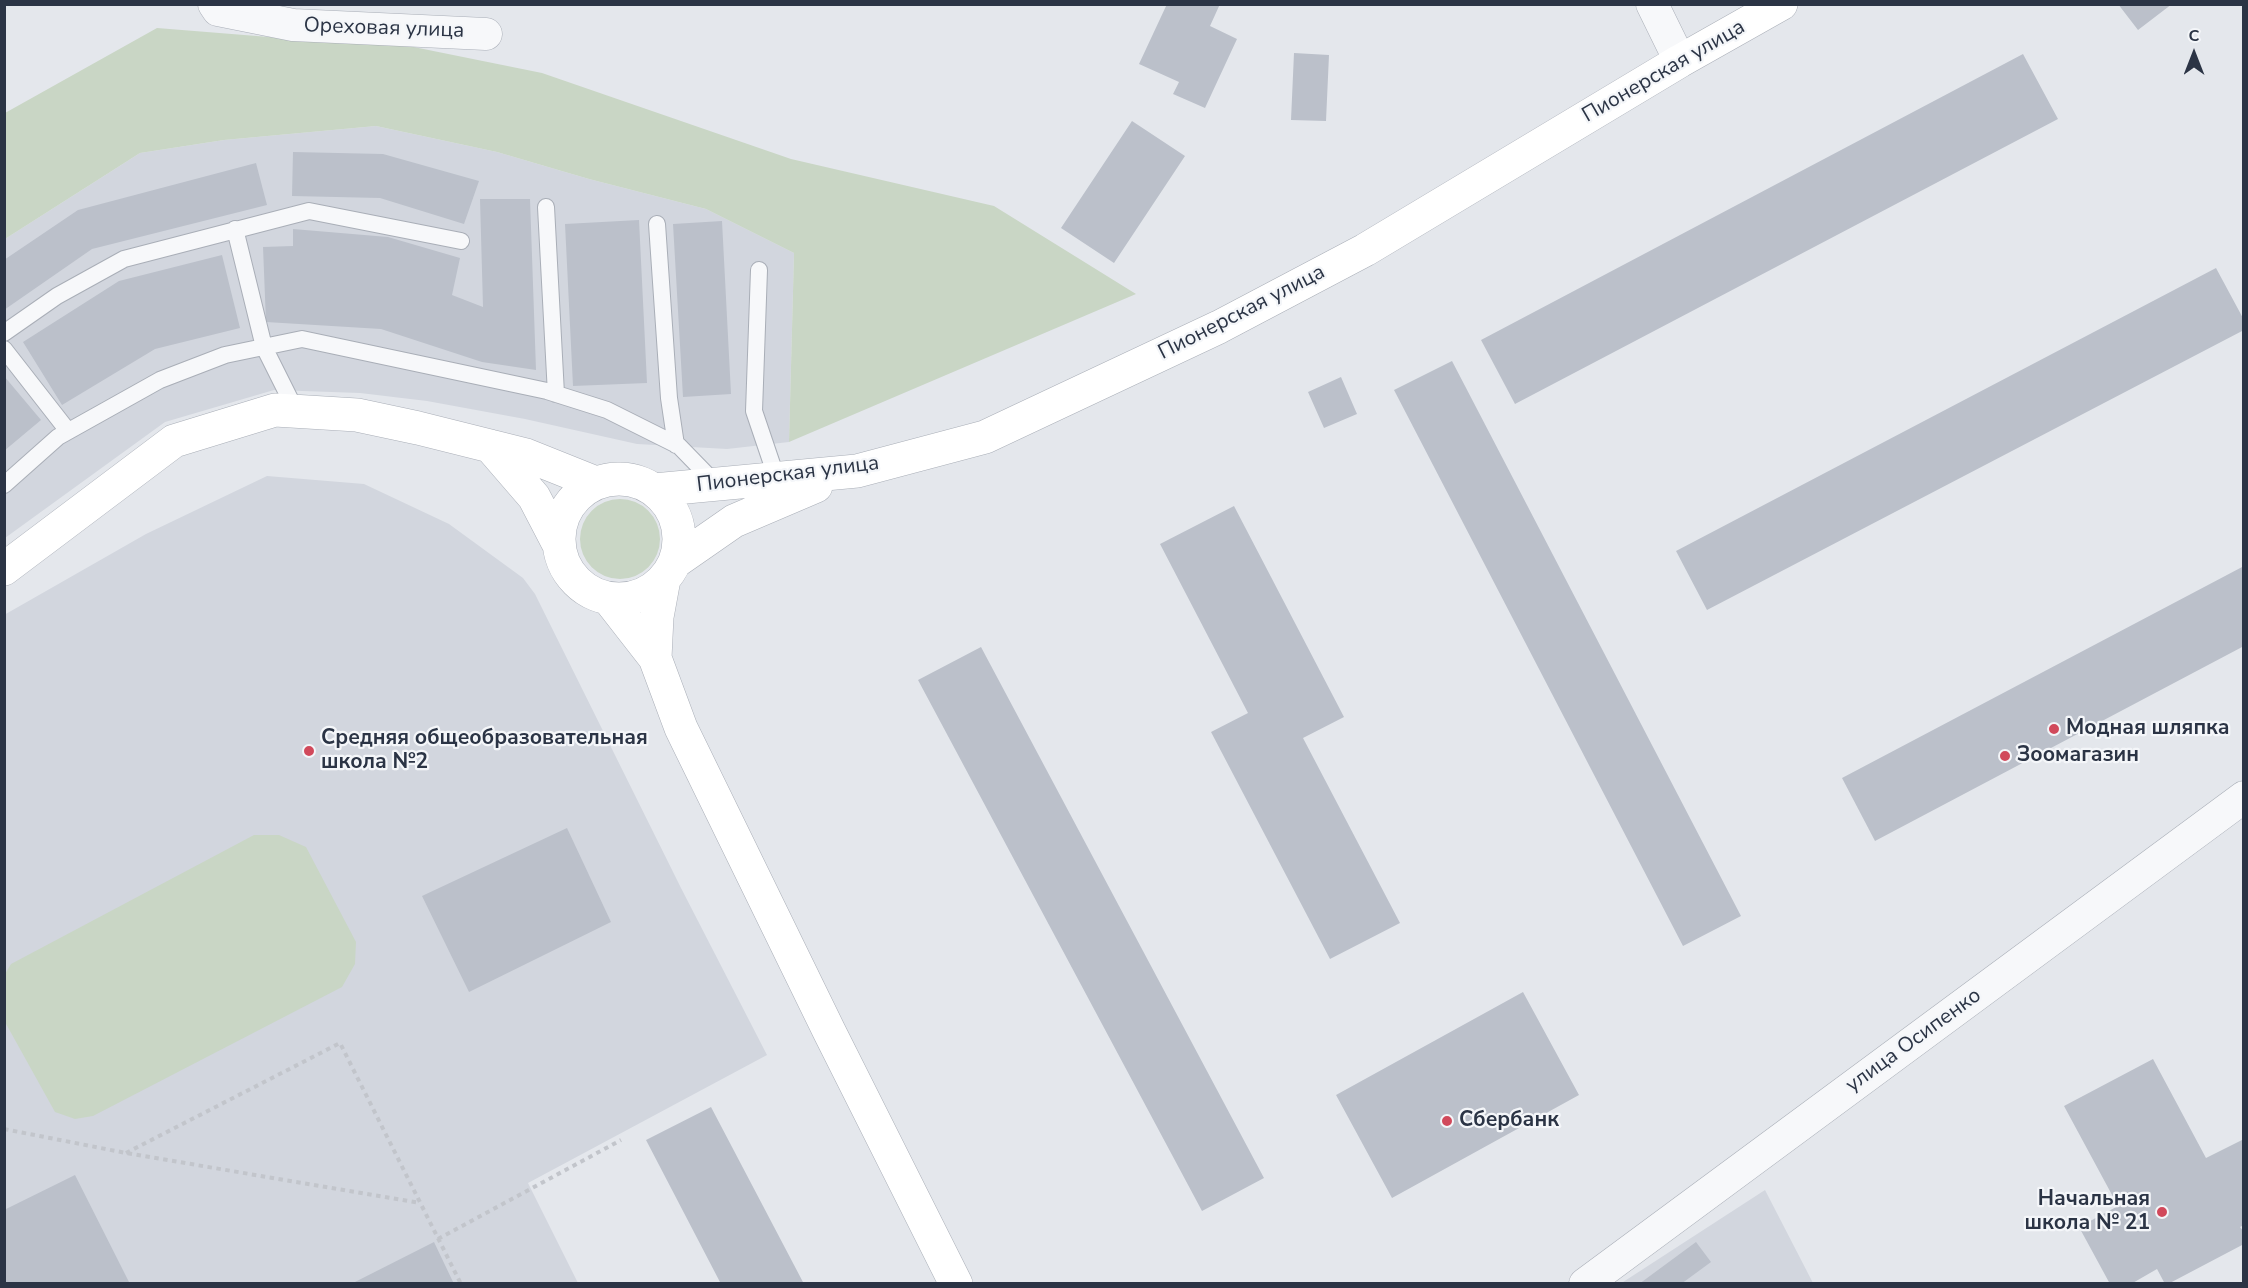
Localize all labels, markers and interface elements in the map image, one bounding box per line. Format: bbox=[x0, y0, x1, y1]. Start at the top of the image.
street label: Ореховая улица bbox=[303, 14, 465, 44]
street label: Пионерская улица bbox=[1578, 15, 1750, 129]
north arrow bbox=[2164, 24, 2224, 84]
text: С bbox=[2189, 25, 2199, 47]
street label: Пионерская улица bbox=[1154, 260, 1330, 366]
street label: Пионерская улица bbox=[695, 451, 881, 499]
place label: Модная шляпка bbox=[2066, 716, 2230, 742]
marker: Модная шляпка bbox=[2047, 722, 2061, 736]
place label: Средняя общеобразовательная школа №2 bbox=[321, 726, 648, 776]
place label: Зоомагазин bbox=[2017, 743, 2139, 769]
marker: Средняя общеобразовательная школа №2 bbox=[302, 744, 316, 758]
marker: Зоомагазин bbox=[1998, 749, 2012, 763]
street label: улица Осипенко bbox=[1841, 983, 1987, 1099]
place label: Сбербанк bbox=[1459, 1108, 1559, 1134]
marker: Сбербанк bbox=[1440, 1114, 1454, 1128]
place label: Начальная школа № 21 bbox=[2025, 1187, 2150, 1237]
marker: Начальная школа № 21 bbox=[2155, 1205, 2169, 1219]

